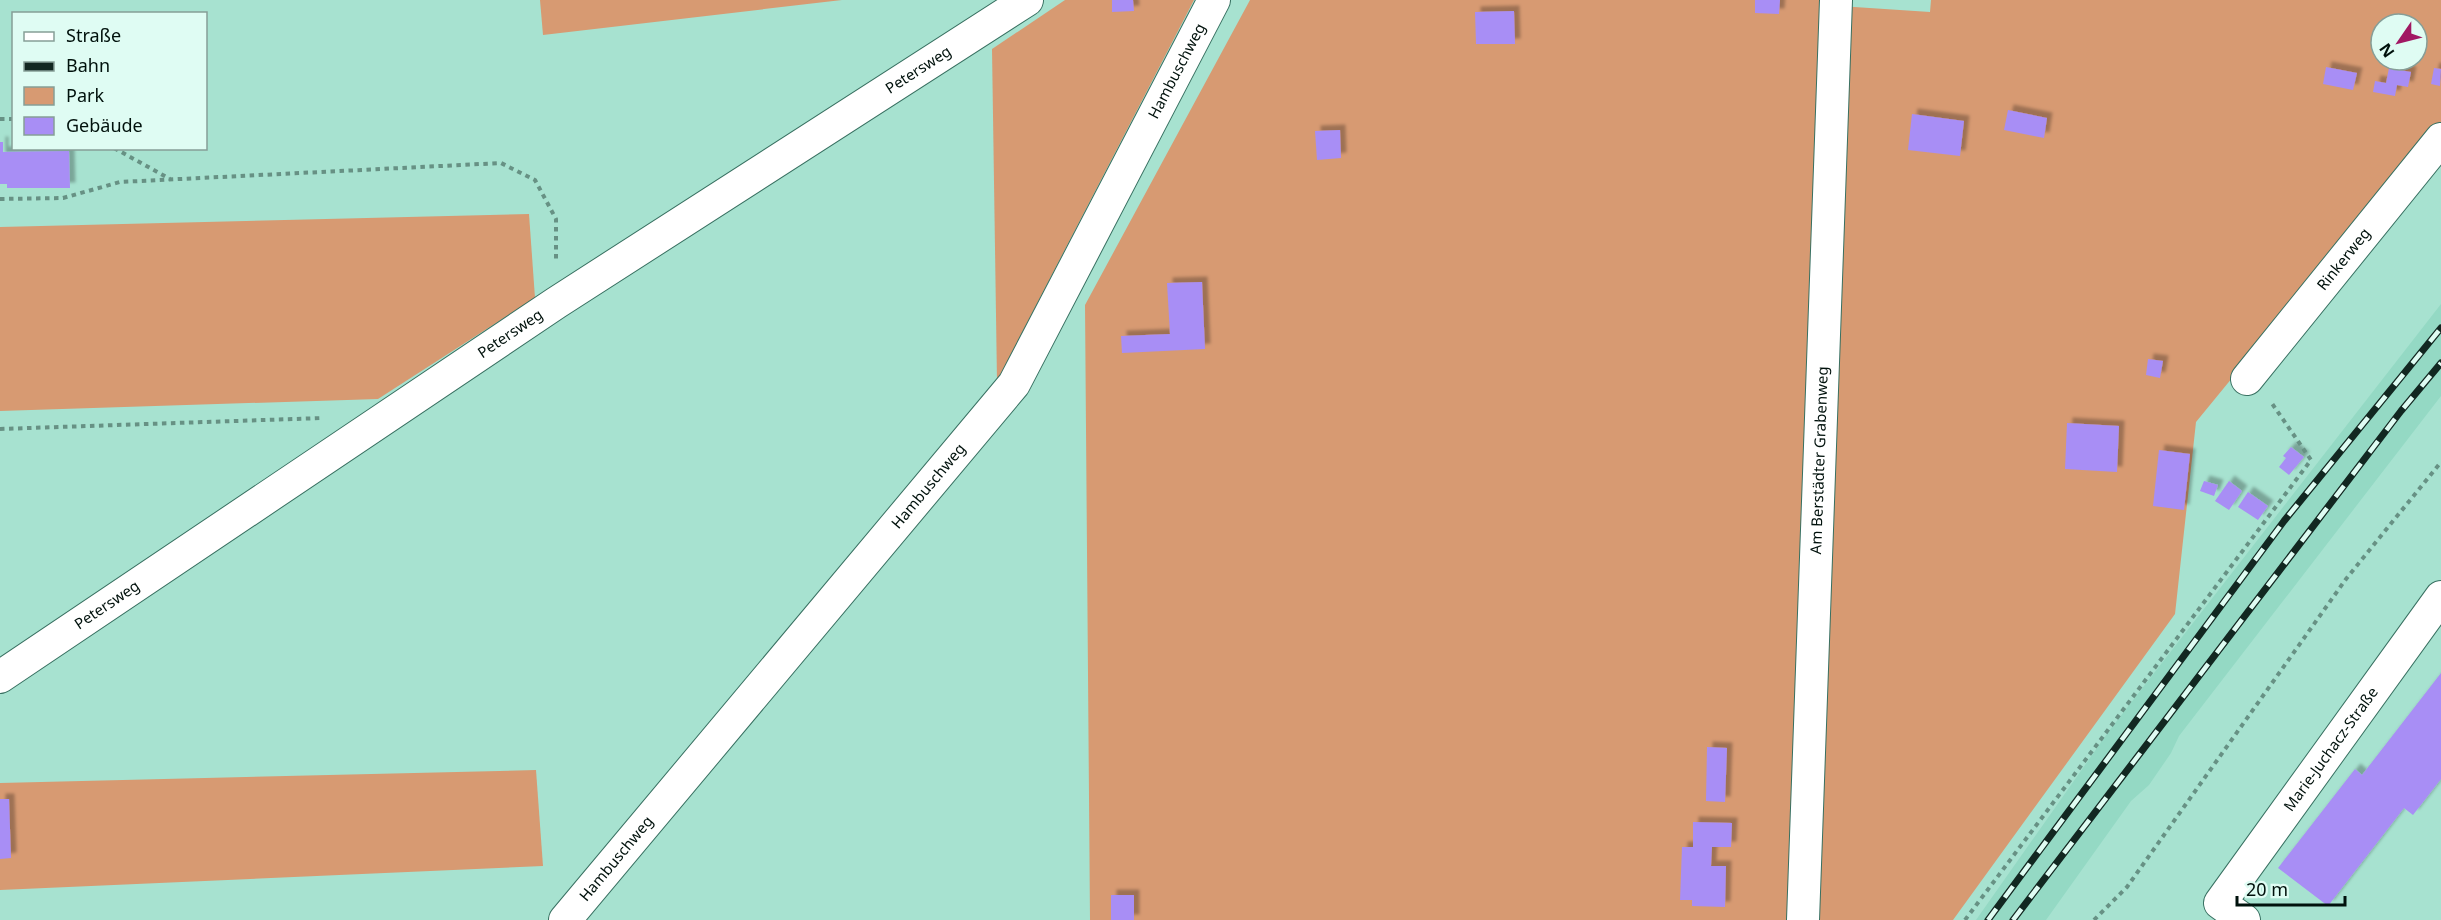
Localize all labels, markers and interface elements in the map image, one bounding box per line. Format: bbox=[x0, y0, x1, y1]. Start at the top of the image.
legend bbox=[12, 12, 207, 150]
north arrow bbox=[2369, 12, 2429, 72]
street label: Hambuschweg bbox=[1143, 19, 1209, 122]
text: Straße bbox=[66, 23, 121, 47]
text: N bbox=[2374, 39, 2399, 62]
street label: Petersweg bbox=[881, 41, 955, 98]
text: Bahn bbox=[66, 53, 110, 77]
text: Park bbox=[66, 83, 104, 107]
text: Gebäude bbox=[66, 113, 143, 137]
street label: Rinkerweg bbox=[2312, 223, 2374, 294]
street label: Petersweg bbox=[473, 304, 546, 362]
street label: Am Berstädter Grabenweg bbox=[1805, 366, 1832, 555]
street label: Hambuschweg bbox=[886, 439, 969, 532]
street label: Petersweg bbox=[70, 575, 143, 633]
street label: Marie-Juchacz-Straße bbox=[2279, 683, 2382, 815]
street label: Hambuschweg bbox=[574, 811, 657, 905]
scale bar bbox=[2237, 869, 2345, 907]
text: 20 m bbox=[2246, 877, 2288, 901]

